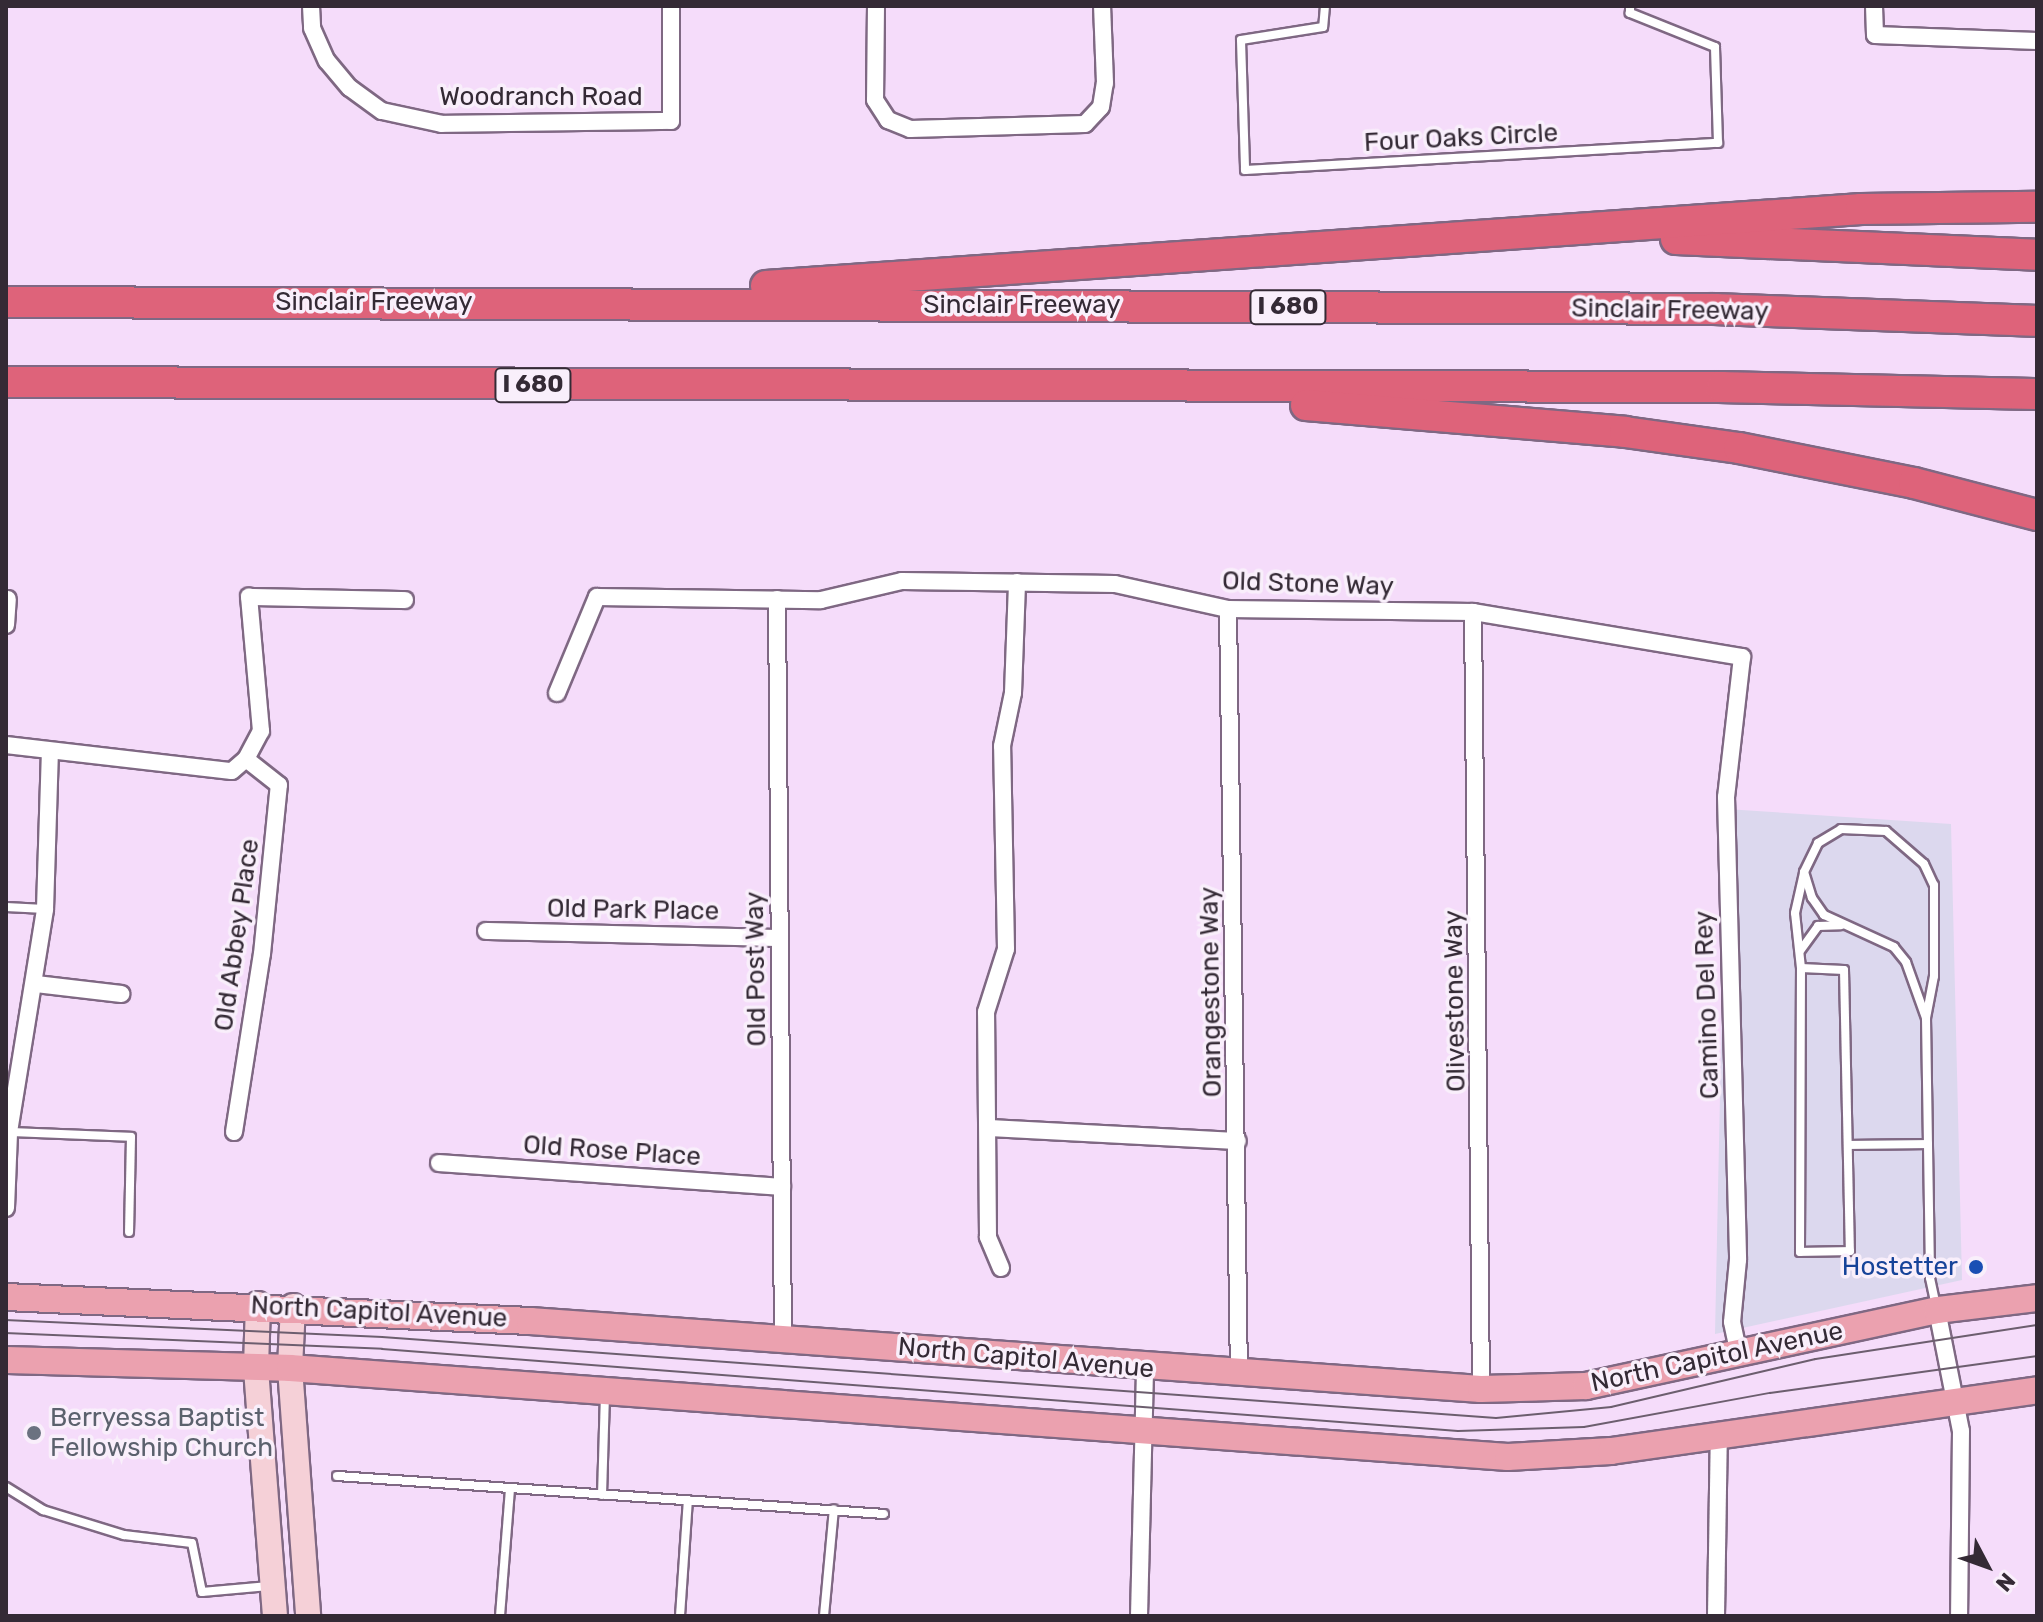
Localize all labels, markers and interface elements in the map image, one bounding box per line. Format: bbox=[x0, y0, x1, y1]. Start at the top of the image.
street label: Woodranch Road bbox=[439, 81, 643, 113]
street label: Four Oaks Circle bbox=[1363, 117, 1559, 159]
street label: Sinclair Freeway bbox=[275, 286, 473, 318]
road number: I 680 bbox=[1248, 287, 1328, 327]
street label: Sinclair Freeway bbox=[923, 289, 1121, 321]
street label: Sinclair Freeway bbox=[1571, 293, 1769, 327]
road number: I 680 bbox=[493, 365, 573, 405]
street label: Old Stone Way bbox=[1221, 565, 1395, 603]
street label: Old Abbey Place bbox=[208, 836, 266, 1034]
street label: Orangestone Way bbox=[1194, 886, 1228, 1098]
street label: Old Post Way bbox=[739, 891, 773, 1047]
street label: Old Park Place bbox=[546, 893, 720, 927]
street label: Olivestone Way bbox=[1438, 910, 1472, 1092]
street label: Camino Del Rey bbox=[1688, 910, 1726, 1100]
street label: Old Rose Place bbox=[522, 1129, 702, 1173]
place label: Hostetter bbox=[1842, 1251, 1958, 1283]
marker: Hostetter bbox=[1965, 1256, 1987, 1278]
street label: North Capitol Avenue bbox=[250, 1290, 508, 1334]
street label: North Capitol Avenue bbox=[1588, 1315, 1846, 1399]
street label: North Capitol Avenue bbox=[896, 1331, 1156, 1385]
place label: Berryessa Baptist Fellowship Church bbox=[50, 1402, 273, 1464]
marker: Berryessa Baptist Fellowship Church bbox=[25, 1424, 43, 1442]
north arrow bbox=[1947, 1526, 2027, 1606]
text: N bbox=[1990, 1567, 2021, 1597]

